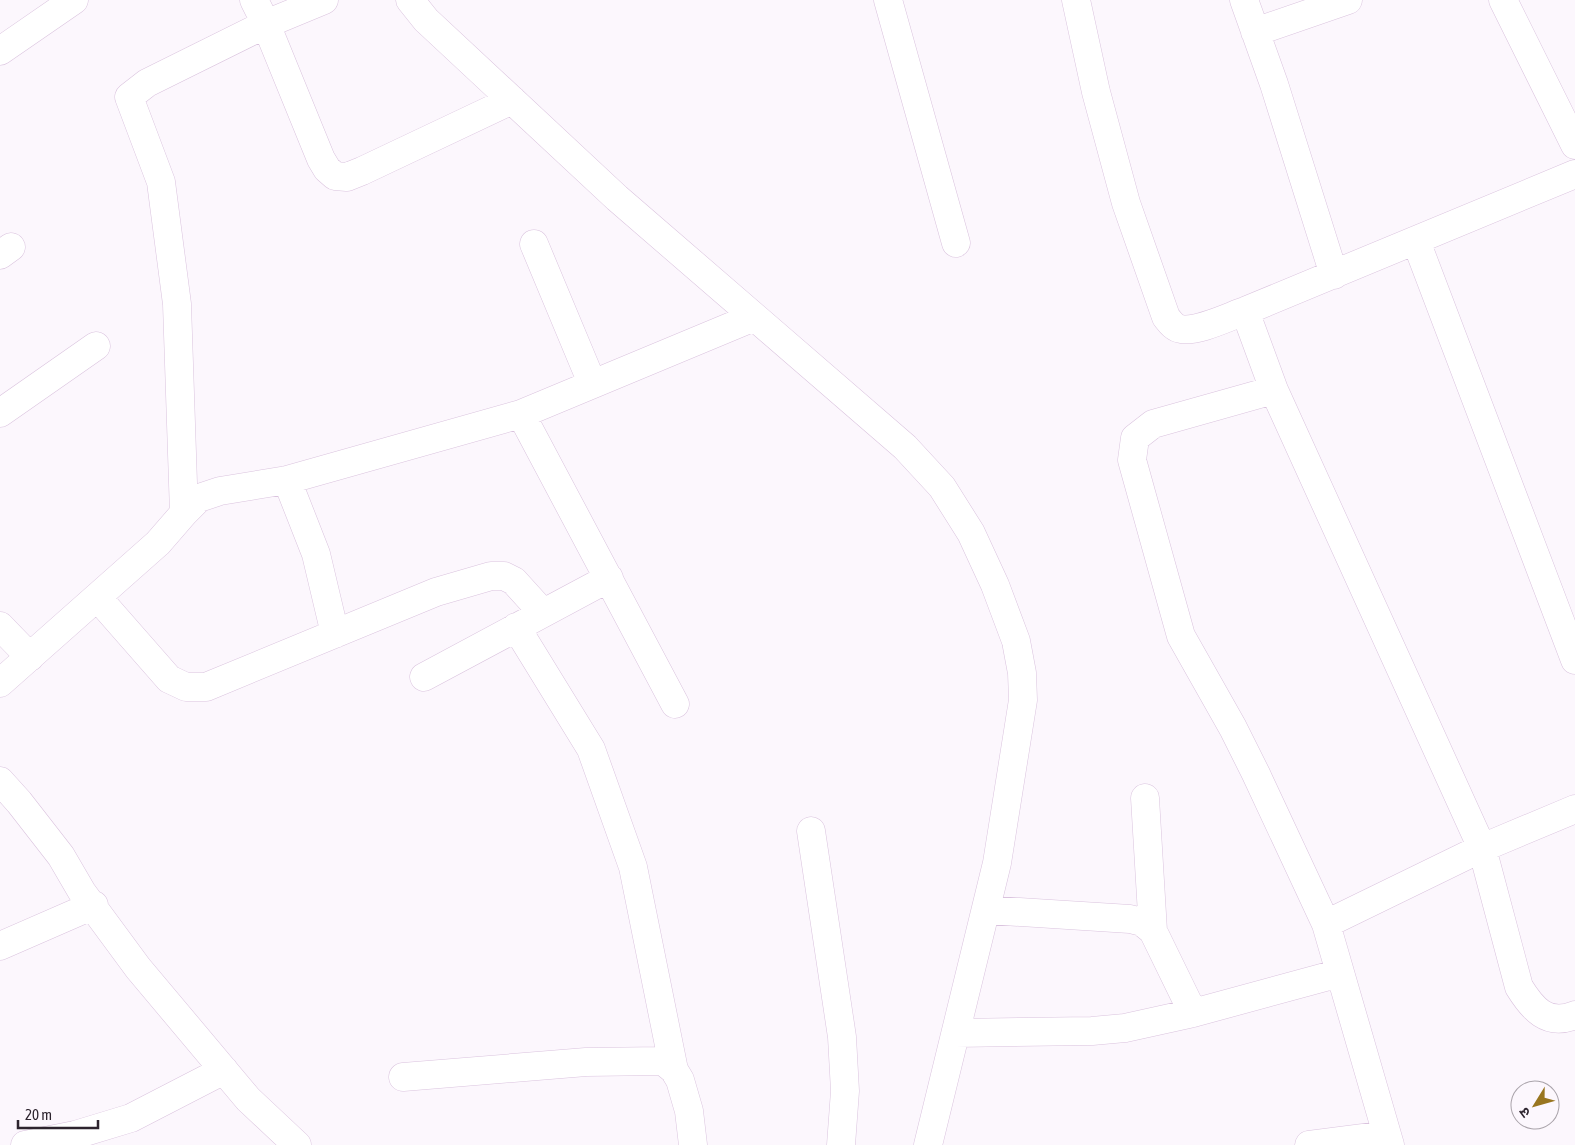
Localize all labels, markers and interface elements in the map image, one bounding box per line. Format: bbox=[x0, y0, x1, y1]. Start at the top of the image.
north arrow bbox=[1510, 1080, 1560, 1130]
scale bar bbox=[18, 1098, 98, 1130]
text: उ bbox=[1515, 1104, 1533, 1121]
text: 20 m bbox=[25, 1106, 52, 1123]

